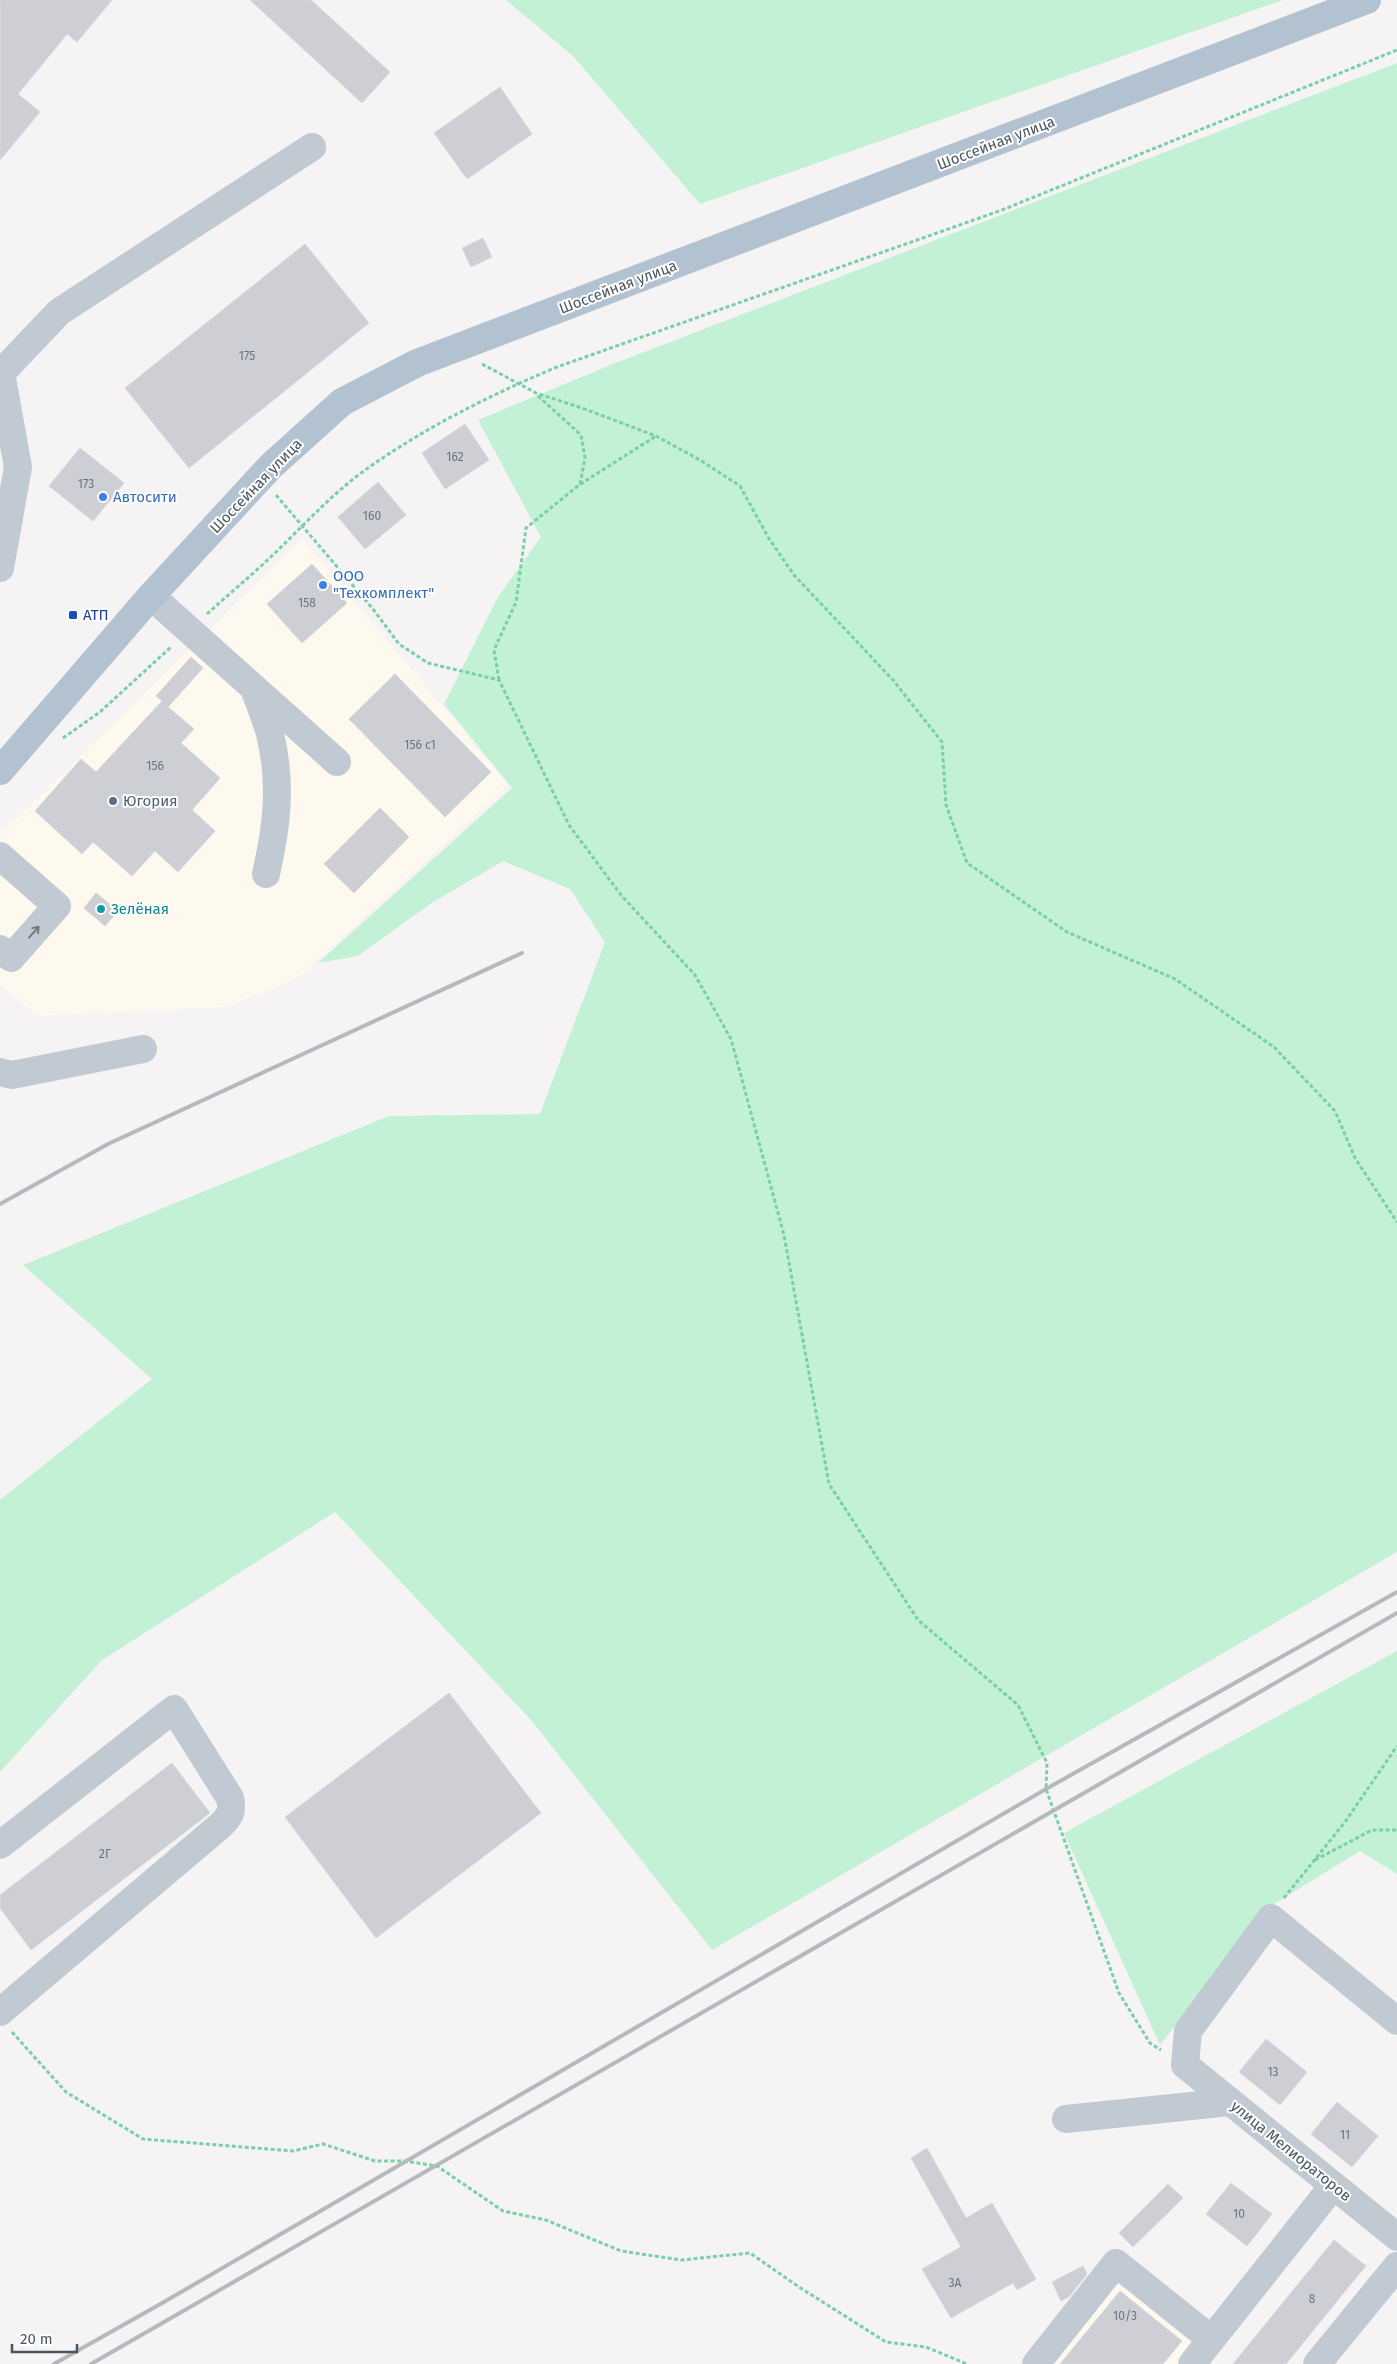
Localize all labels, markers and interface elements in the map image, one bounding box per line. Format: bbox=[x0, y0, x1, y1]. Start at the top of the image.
street label: Шоссейная улица bbox=[935, 112, 1057, 174]
street label: Шоссейная улица bbox=[557, 256, 679, 318]
house number: 175 bbox=[239, 349, 255, 363]
street label: Шоссейная улица bbox=[206, 435, 306, 537]
house number: 162 bbox=[446, 450, 464, 464]
house number: 173 bbox=[78, 477, 94, 491]
place label: Автосити bbox=[113, 488, 177, 506]
marker: Автосити bbox=[97, 491, 109, 503]
house number: 160 bbox=[363, 509, 381, 523]
place label: ООО "Техкомплект" bbox=[333, 567, 434, 602]
marker: ООО "Техкомплект" bbox=[317, 579, 329, 591]
house number: 158 bbox=[298, 596, 316, 610]
place label: АТП bbox=[83, 606, 109, 624]
marker: АТП bbox=[67, 609, 79, 621]
house number: 156 с1 bbox=[404, 738, 436, 752]
house number: 156 bbox=[146, 759, 164, 773]
place label: Югория bbox=[123, 792, 177, 810]
marker: Югория bbox=[107, 795, 119, 807]
place label: Зелёная bbox=[111, 900, 169, 918]
marker: Зелёная bbox=[95, 903, 107, 915]
one-way arrow bbox=[28, 926, 39, 939]
house number: 2Г bbox=[99, 1847, 111, 1861]
house number: 13 bbox=[1267, 2065, 1279, 2079]
street label: улица Мелиораторов bbox=[1227, 2097, 1355, 2205]
house number: 11 bbox=[1340, 2128, 1350, 2142]
house number: 10 bbox=[1233, 2207, 1245, 2221]
house number: 3А bbox=[949, 2276, 962, 2290]
house number: 8 bbox=[1309, 2292, 1316, 2306]
house number: 10/3 bbox=[1113, 2309, 1137, 2323]
scale bar bbox=[12, 2322, 78, 2354]
text: 20 m bbox=[20, 2330, 53, 2348]

